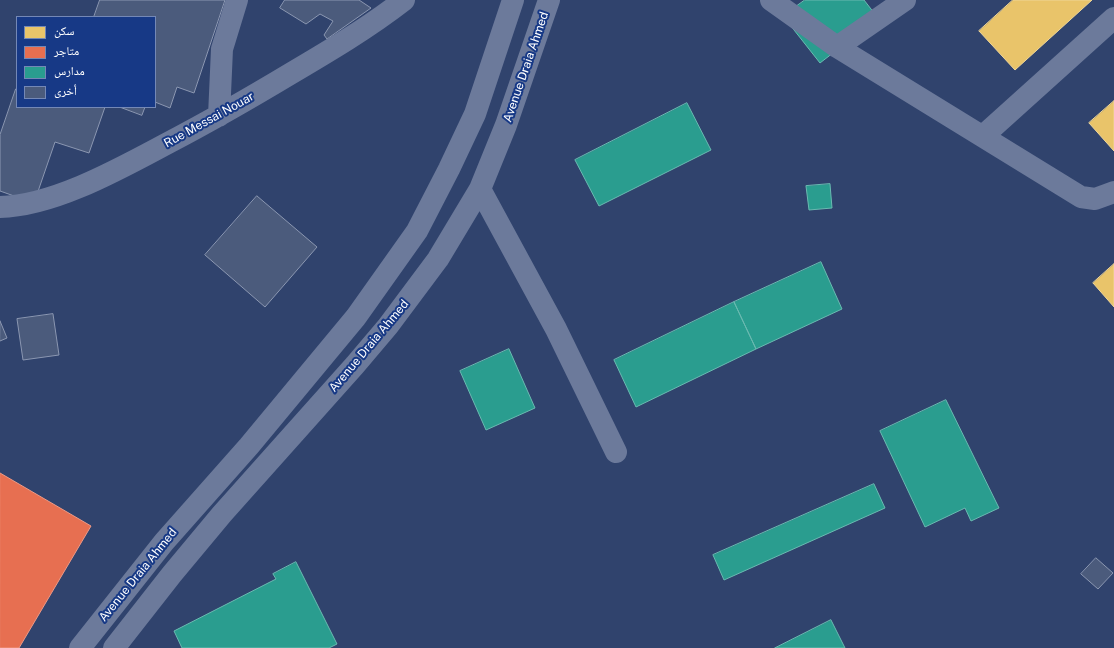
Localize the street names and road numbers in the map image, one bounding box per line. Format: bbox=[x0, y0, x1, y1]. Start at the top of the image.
street label: Avenue Draia Ahmed bbox=[500, 10, 552, 124]
street label: Rue Messai Nouar bbox=[161, 89, 257, 151]
street label: Avenue Draia Ahmed bbox=[326, 297, 412, 395]
street label: Avenue Draia Ahmed bbox=[96, 525, 180, 625]

